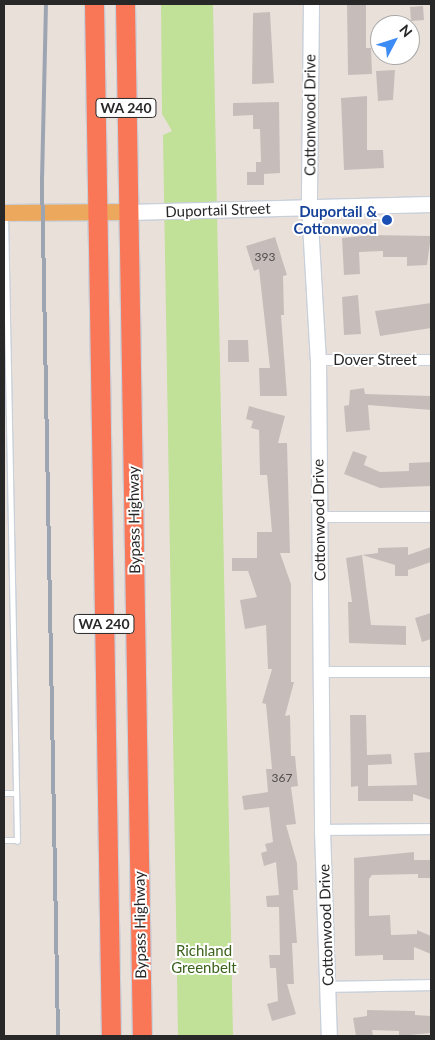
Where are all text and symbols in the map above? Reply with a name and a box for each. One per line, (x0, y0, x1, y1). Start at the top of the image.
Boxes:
north arrow (370, 15, 420, 65)
text: N (396, 21, 416, 40)
street label: Cottonwood Drive (301, 54, 319, 176)
road number: WA 240 (95, 96, 157, 120)
street label: Duportail Street (165, 199, 271, 221)
place label: Duportail & Cottonwood (294, 202, 377, 237)
marker: Duportail & Cottonwood (381, 214, 393, 226)
house number: 393 (255, 250, 275, 264)
street label: Dover Street (333, 351, 417, 369)
street label: Cottonwood Drive (309, 459, 329, 581)
street label: Bypass Highway (124, 466, 144, 574)
road number: WA 240 (73, 612, 135, 636)
house number: 367 (272, 771, 292, 785)
street label: Cottonwood Drive (315, 864, 337, 986)
street label: Bypass Highway (130, 871, 150, 979)
park label: Richland Greenbelt (171, 941, 237, 976)

